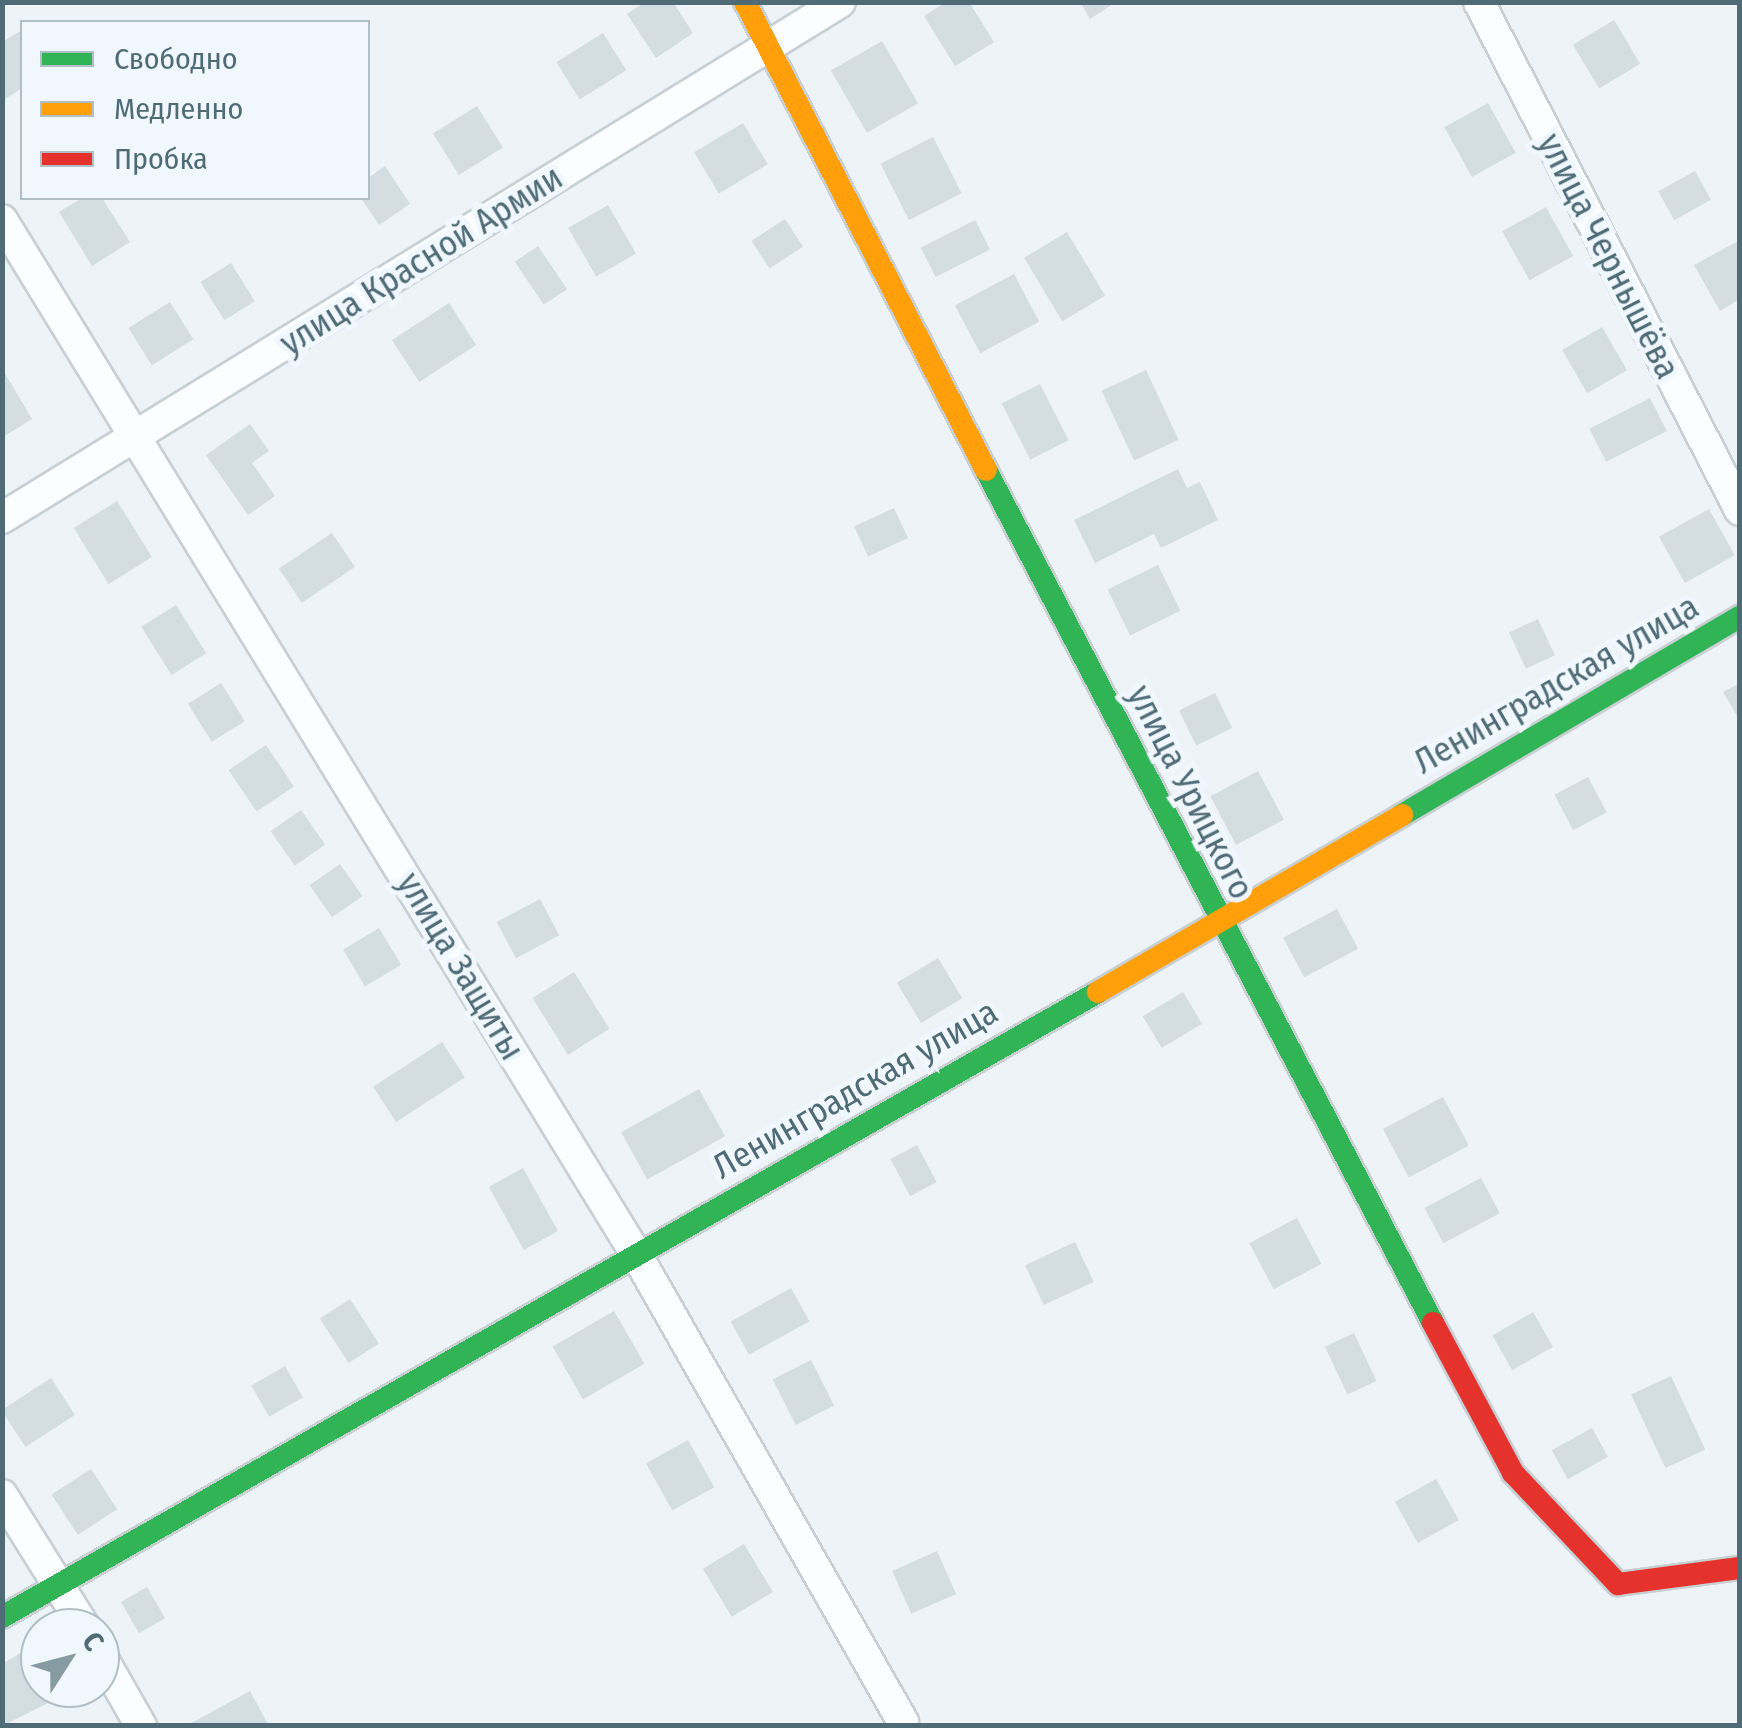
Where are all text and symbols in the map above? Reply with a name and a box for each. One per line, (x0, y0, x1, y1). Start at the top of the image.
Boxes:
legend (20, 20, 370, 200)
text: Свободно (114, 41, 237, 77)
text: Медленно (114, 91, 243, 127)
street label: улица Чернышёва (1529, 126, 1689, 386)
text: Пробка (114, 141, 208, 177)
street label: улица Красной Армии (272, 156, 570, 364)
street label: Ленинградская улица (1406, 585, 1706, 783)
street label: улица Урицкого (1119, 678, 1263, 906)
street label: улица Защиты (389, 865, 533, 1067)
street label: Ленинградская улица (705, 990, 1005, 1188)
north arrow (20, 1608, 120, 1708)
text: С (75, 1626, 111, 1657)

